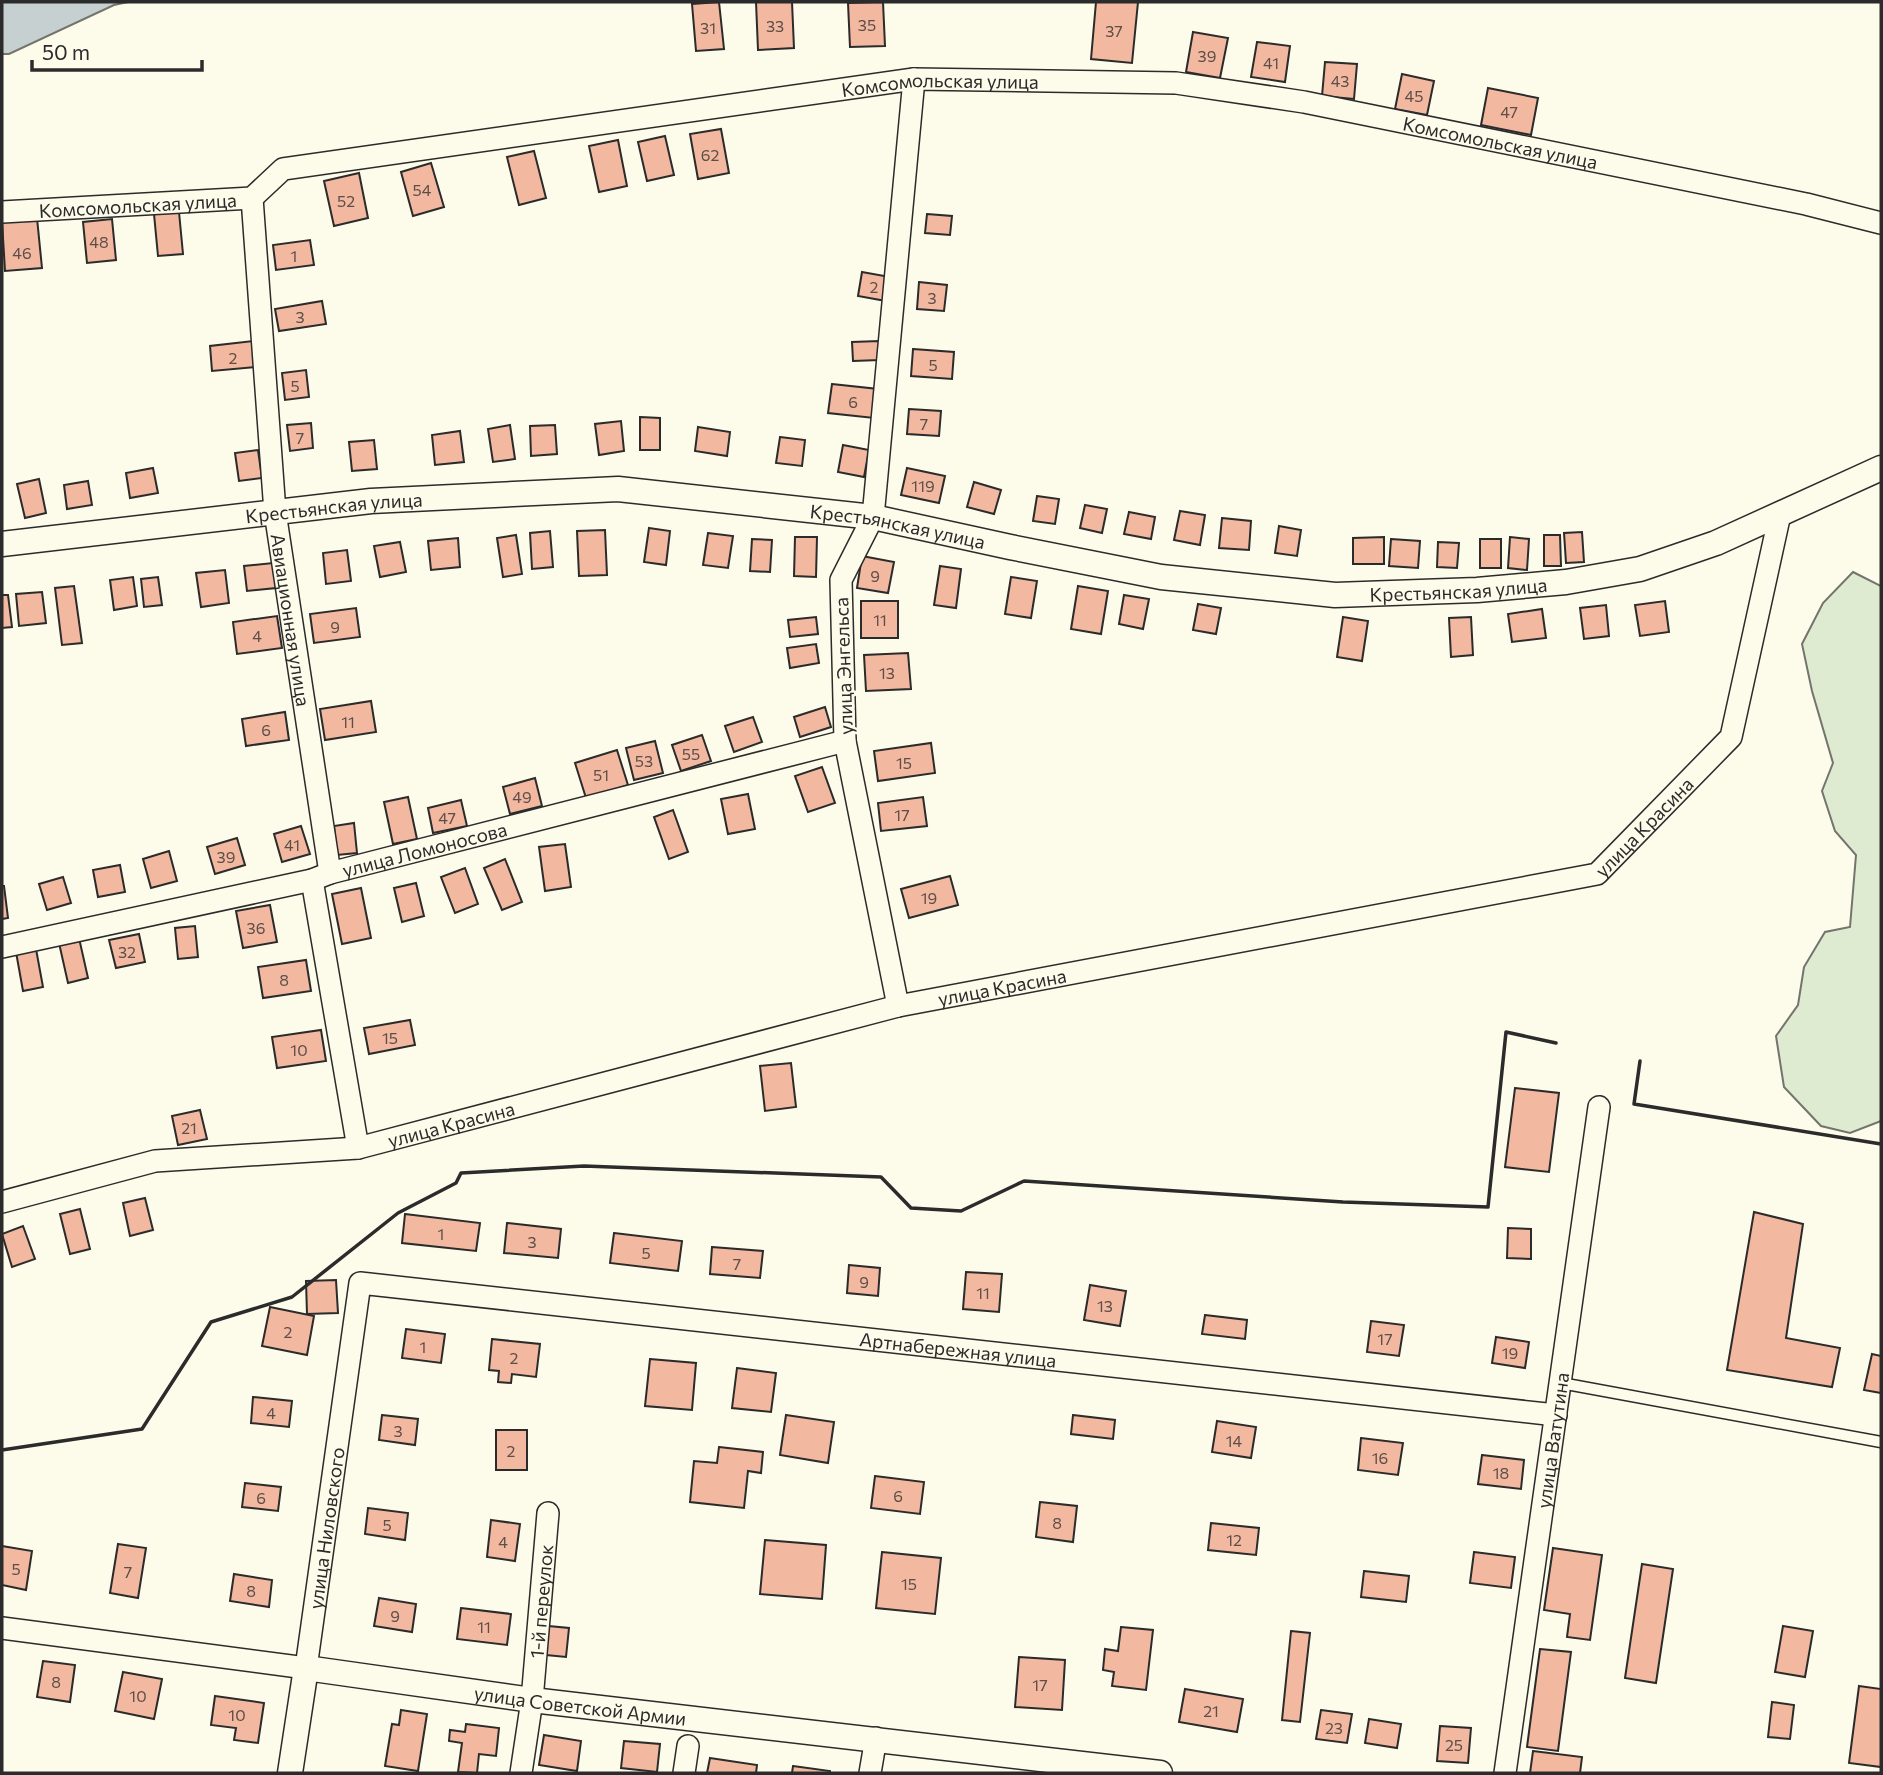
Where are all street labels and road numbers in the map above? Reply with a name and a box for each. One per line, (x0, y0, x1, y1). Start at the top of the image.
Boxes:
street label: Комсомольская улица (840, 67, 1039, 101)
street label: Комсомольская улица (1401, 111, 1600, 173)
street label: Комсомольская улица (38, 187, 237, 221)
street label: Крестьянская улица (244, 487, 423, 527)
street label: Крестьянская улица (809, 499, 987, 553)
street label: Авиационная улица (267, 532, 316, 708)
street label: Крестьянская улица (1369, 572, 1548, 605)
street label: улица Энгельса (829, 597, 857, 735)
street label: улица Красина (1590, 772, 1697, 881)
street label: улица Ломоносова (340, 817, 509, 881)
street label: улица Красина (936, 963, 1068, 1010)
street label: улица Красина (385, 1096, 517, 1151)
street label: Артнабережная улица (858, 1327, 1058, 1371)
street label: улица Ватутина (1531, 1371, 1573, 1510)
street label: улица Ниловского (303, 1446, 348, 1610)
street label: 1-й переулок (524, 1543, 557, 1659)
street label: улица Советской Армии (473, 1680, 688, 1729)

